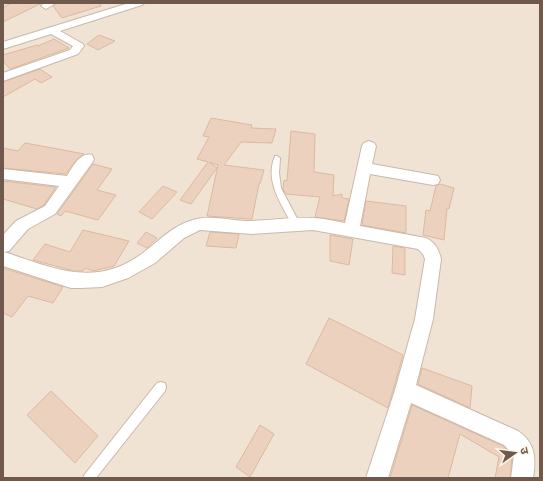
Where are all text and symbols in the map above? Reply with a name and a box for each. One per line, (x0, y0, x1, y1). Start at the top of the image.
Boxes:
north arrow (495, 433, 535, 473)
text: उ (517, 446, 532, 456)

